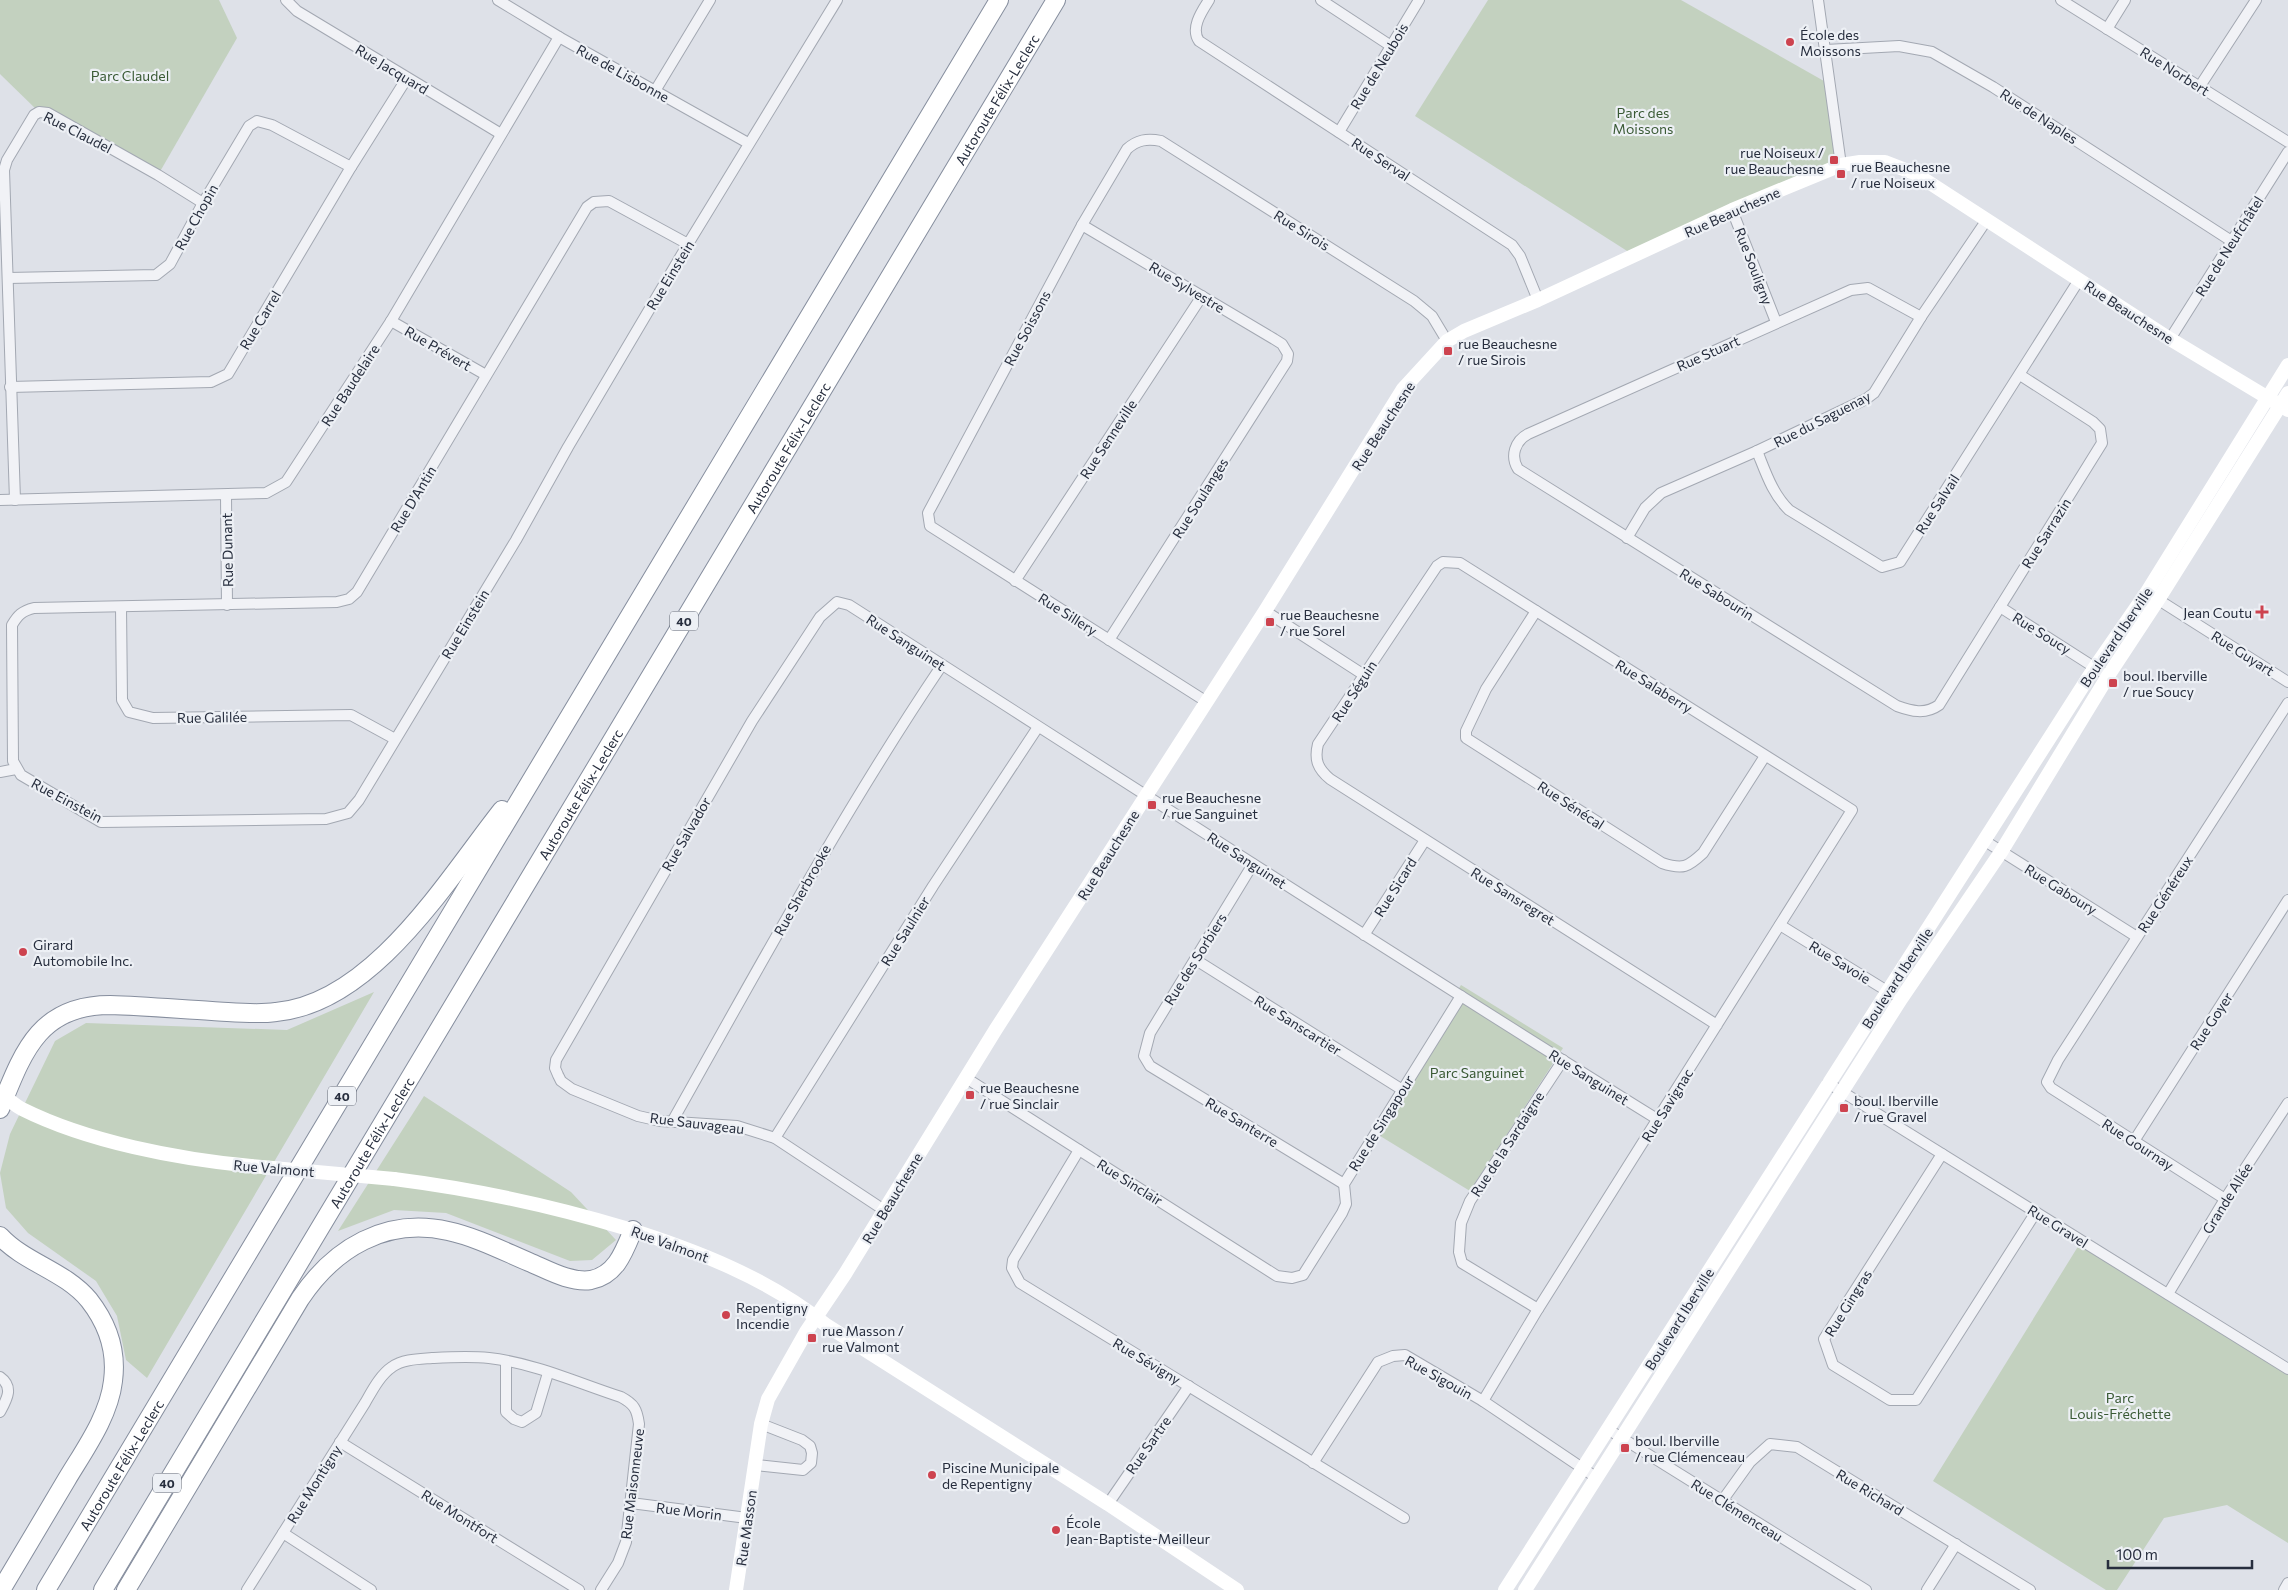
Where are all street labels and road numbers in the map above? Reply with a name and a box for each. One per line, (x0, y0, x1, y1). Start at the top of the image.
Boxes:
street label: Rue de Neubois (1347, 20, 1411, 112)
street label: Autoroute Félix-Leclerc (951, 31, 1042, 168)
street label: Rue de Lisbonne (574, 40, 672, 106)
street label: Rue Jacquard (352, 41, 432, 97)
street label: Rue Norbert (2137, 43, 2213, 99)
street label: Rue de Naples (1997, 85, 2081, 147)
street label: Rue Claudel (41, 108, 115, 156)
street label: Rue Serval (1349, 134, 1413, 184)
street label: Rue Chopin (171, 181, 221, 253)
street label: Rue Beauchesne (1682, 183, 1782, 241)
street label: Rue de Neufchâtel (2191, 193, 2267, 299)
street label: Rue Sirois (1271, 206, 1333, 254)
street label: Rue Souligny (1731, 225, 1777, 307)
street label: Rue Einstein (643, 237, 697, 313)
street label: Rue Sylvestre (1146, 258, 1228, 316)
street label: Rue Beauchesne (2081, 277, 2177, 347)
street label: Rue Carrel (236, 287, 284, 353)
street label: Rue Soissons (1000, 287, 1054, 369)
street label: Rue Prévert (402, 322, 475, 374)
street label: Rue Stuart (1674, 331, 1743, 374)
street label: Rue Baudelaire (317, 341, 383, 429)
street label: Rue Beauchesne (1348, 378, 1418, 474)
street label: Autoroute Félix-Leclerc (742, 379, 834, 516)
street label: Rue du Saguenay (1771, 387, 1873, 451)
street label: Rue Senneville (1076, 396, 1140, 482)
street label: Rue Soulanges (1168, 455, 1232, 541)
street label: Rue D'Antin (387, 463, 439, 535)
street label: Rue Salvail (1911, 471, 1963, 537)
street label: Rue Sarrazin (2018, 495, 2074, 571)
street label: Rue Dunant (218, 512, 236, 587)
street label: Rue Sabourin (1677, 564, 1757, 624)
street label: Boulevard Iberville (2076, 584, 2156, 690)
street label: Rue Einstein (438, 586, 492, 662)
street label: Rue Sillery (1035, 589, 1101, 639)
street label: Rue Soucy (2010, 608, 2074, 658)
street label: Rue Sanguinet (863, 610, 949, 674)
road number: 40 (670, 612, 698, 630)
street label: Rue Guyart (2208, 627, 2278, 679)
street label: Rue Salaberry (1612, 656, 1696, 716)
street label: Rue Séguin (1328, 657, 1380, 725)
street label: Rue Galilée (177, 708, 247, 726)
street label: Autoroute Félix-Leclerc (534, 725, 626, 863)
street label: Rue Einstein (29, 774, 105, 826)
street label: Rue Sénécal (1535, 777, 1607, 833)
street label: Rue Salvador (658, 794, 714, 874)
street label: Rue Beauchesne (1074, 807, 1142, 903)
street label: Rue Sanguinet (1204, 828, 1290, 892)
street label: Rue Sherbrooke (770, 842, 834, 938)
street label: Rue Généreux (2134, 852, 2196, 936)
street label: Rue Sicard (1370, 854, 1420, 920)
street label: Rue Gaboury (2022, 860, 2100, 918)
street label: Rue Sansregret (1468, 863, 1558, 929)
street label: Rue Saulnier (877, 893, 933, 969)
street label: Rue des Sorbiers (1160, 910, 1230, 1008)
street label: Boulevard Iberville (1858, 924, 1936, 1032)
street label: Rue Savoie (1806, 937, 1874, 987)
street label: Rue Goyer (2186, 989, 2236, 1053)
street label: Rue Sanscartier (1251, 991, 1345, 1059)
street label: Rue Sanguinet (1546, 1046, 1632, 1108)
street label: Rue Savignac (1638, 1065, 1696, 1145)
street label: Rue de Singapour (1345, 1071, 1418, 1174)
street label: Autoroute Félix-Leclerc (326, 1074, 417, 1211)
road number: 40 (328, 1086, 356, 1106)
street label: Rue de la Sardaigne (1467, 1088, 1547, 1200)
street label: Rue Santerre (1202, 1094, 1282, 1150)
street label: Rue Sauvageau (649, 1109, 745, 1137)
street label: Rue Gournay (2099, 1115, 2177, 1173)
street label: Rue Beauchesne (858, 1150, 926, 1246)
street label: Rue Sinclair (1094, 1155, 1166, 1209)
street label: Rue Valmont (233, 1156, 315, 1180)
street label: Grande Allée (2198, 1159, 2256, 1237)
street label: Rue Gravel (2025, 1201, 2091, 1251)
street label: Rue Valmont (629, 1222, 711, 1266)
street label: Boulevard Iberville (1641, 1265, 1717, 1373)
street label: Rue Gingras (1821, 1266, 1875, 1340)
street label: Rue Sévigny (1110, 1334, 1184, 1388)
street label: Rue Sigouin (1402, 1352, 1476, 1402)
street label: Autoroute Félix-Leclerc (75, 1396, 167, 1533)
street label: Rue Sartre (1122, 1413, 1174, 1477)
street label: Rue Maisonneuve (617, 1428, 647, 1540)
street label: Rue Montigny (283, 1442, 345, 1526)
street label: Rue Richard (1833, 1465, 1907, 1519)
road number: 40 (153, 1474, 181, 1492)
street label: Rue Clémenceau (1688, 1475, 1786, 1545)
street label: Rue Montfort (418, 1486, 502, 1547)
street label: Rue Masson (732, 1489, 760, 1567)
street label: Rue Morin (655, 1499, 723, 1523)

